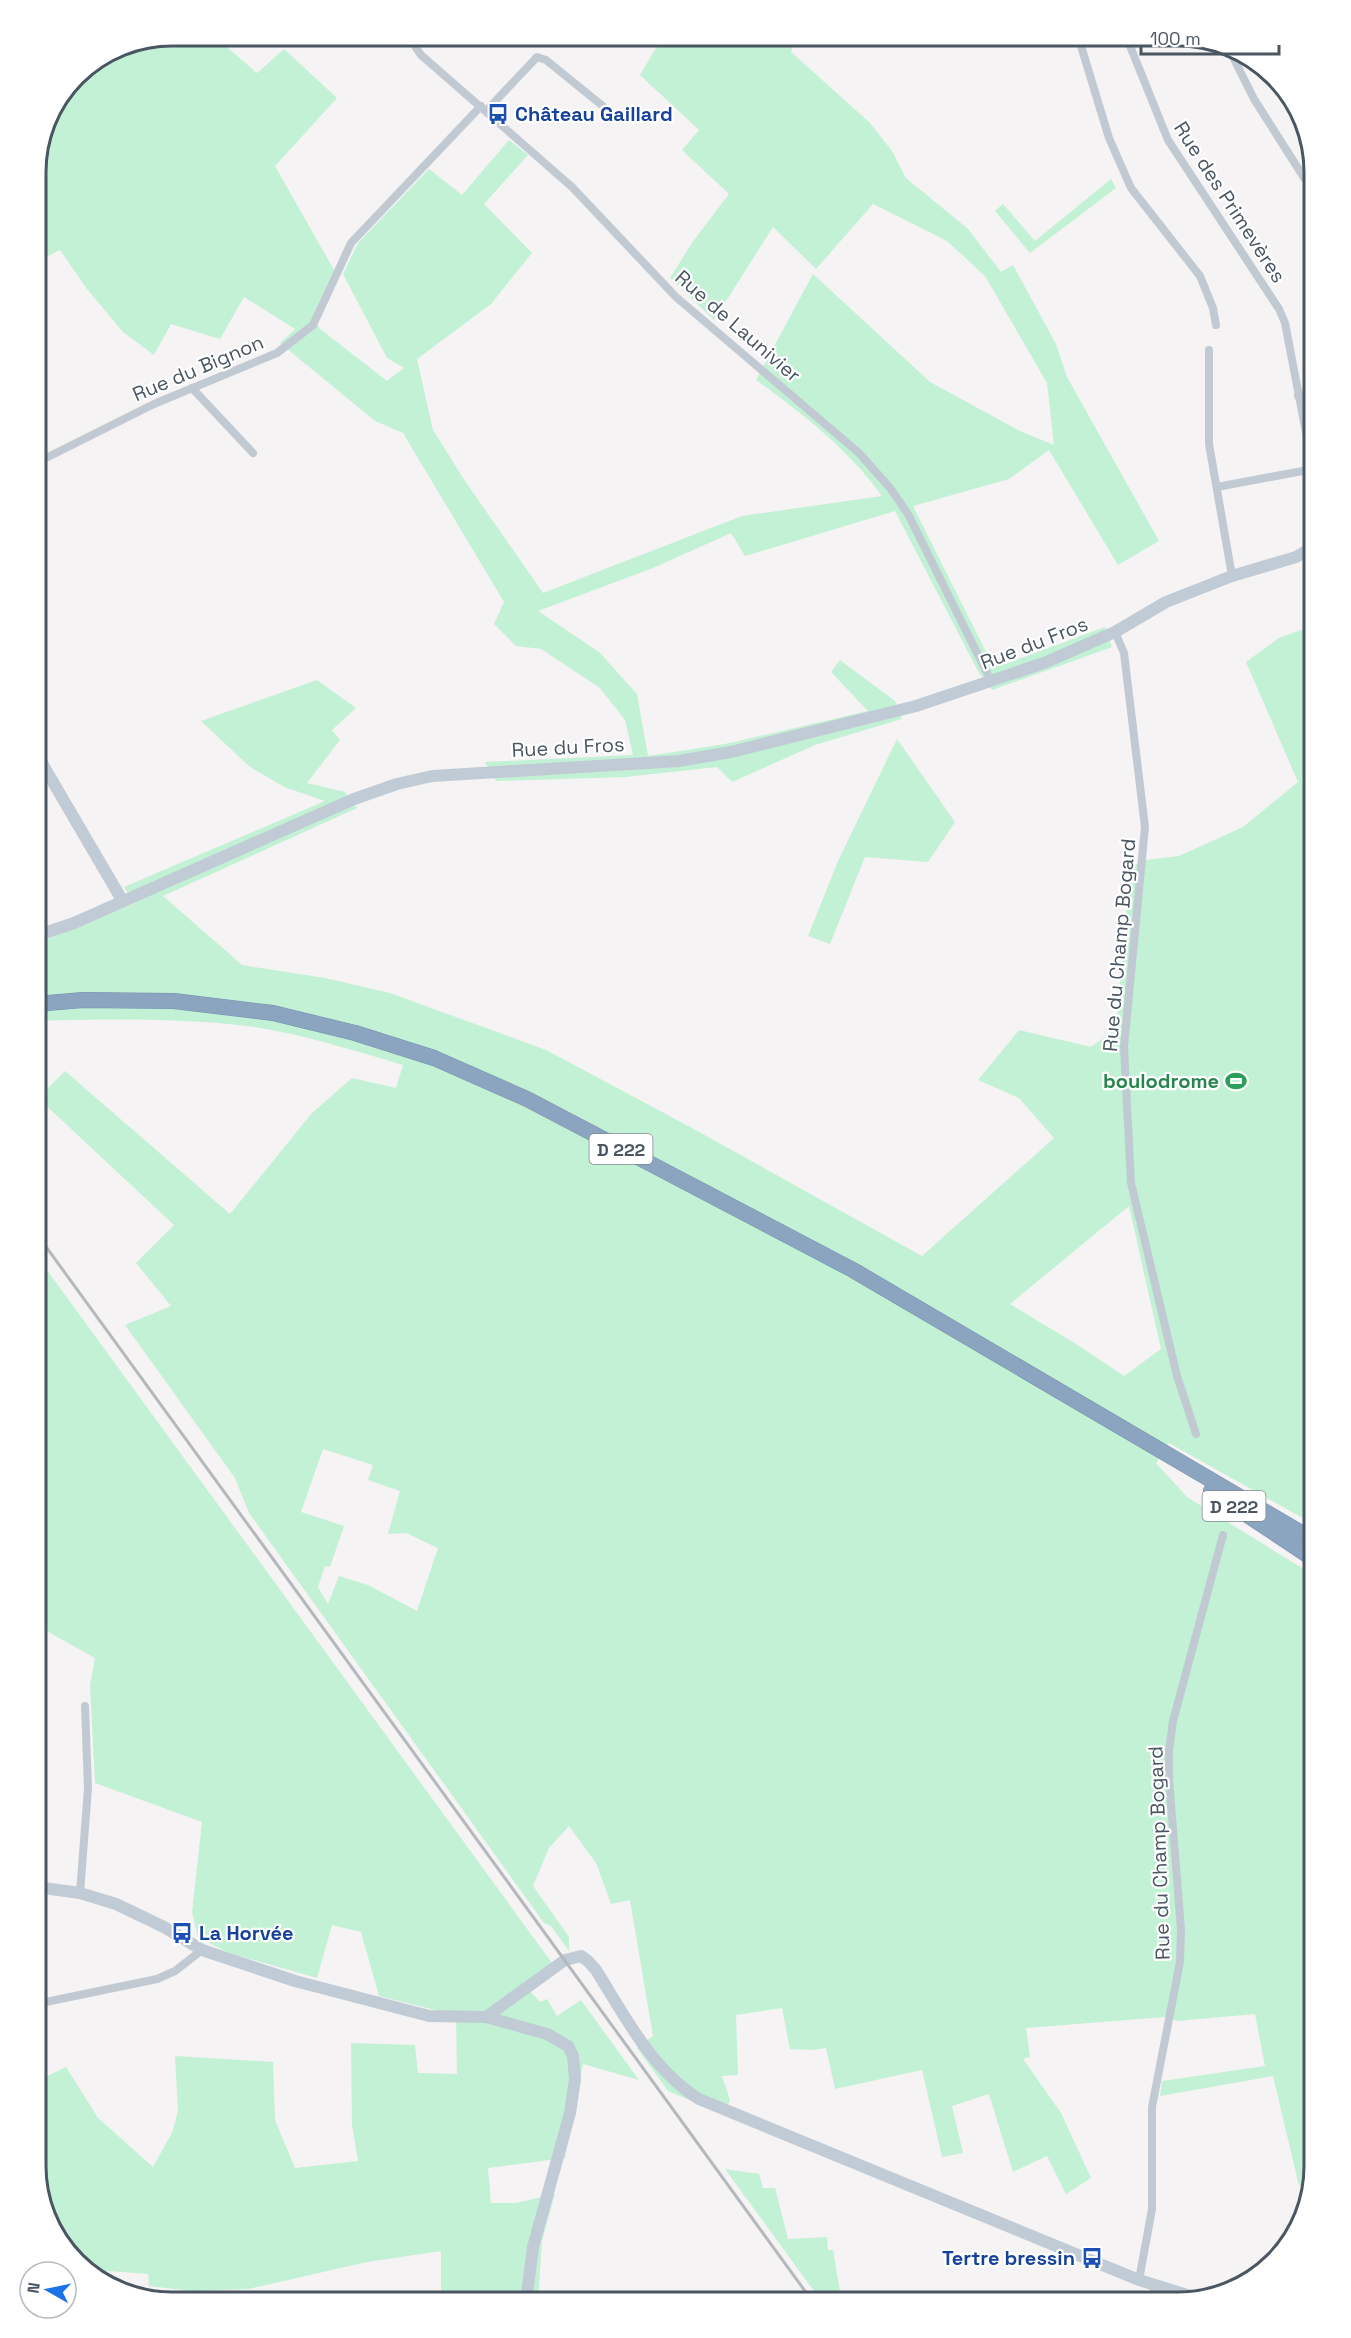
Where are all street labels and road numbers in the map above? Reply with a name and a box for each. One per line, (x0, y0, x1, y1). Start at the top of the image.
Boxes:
street label: Rue des Primevères (1168, 116, 1292, 288)
street label: Rue de Launivier (670, 264, 806, 388)
street label: Rue du Bignon (129, 329, 267, 407)
street label: Rue du Fros (977, 611, 1091, 675)
street label: Rue du Fros (511, 731, 625, 763)
street label: Rue du Champ Bogard (1097, 837, 1141, 1053)
road number: D 222 (590, 1134, 652, 1164)
road number: D 222 (1202, 1491, 1266, 1521)
street label: Rue du Champ Bogard (1142, 1746, 1176, 1960)

